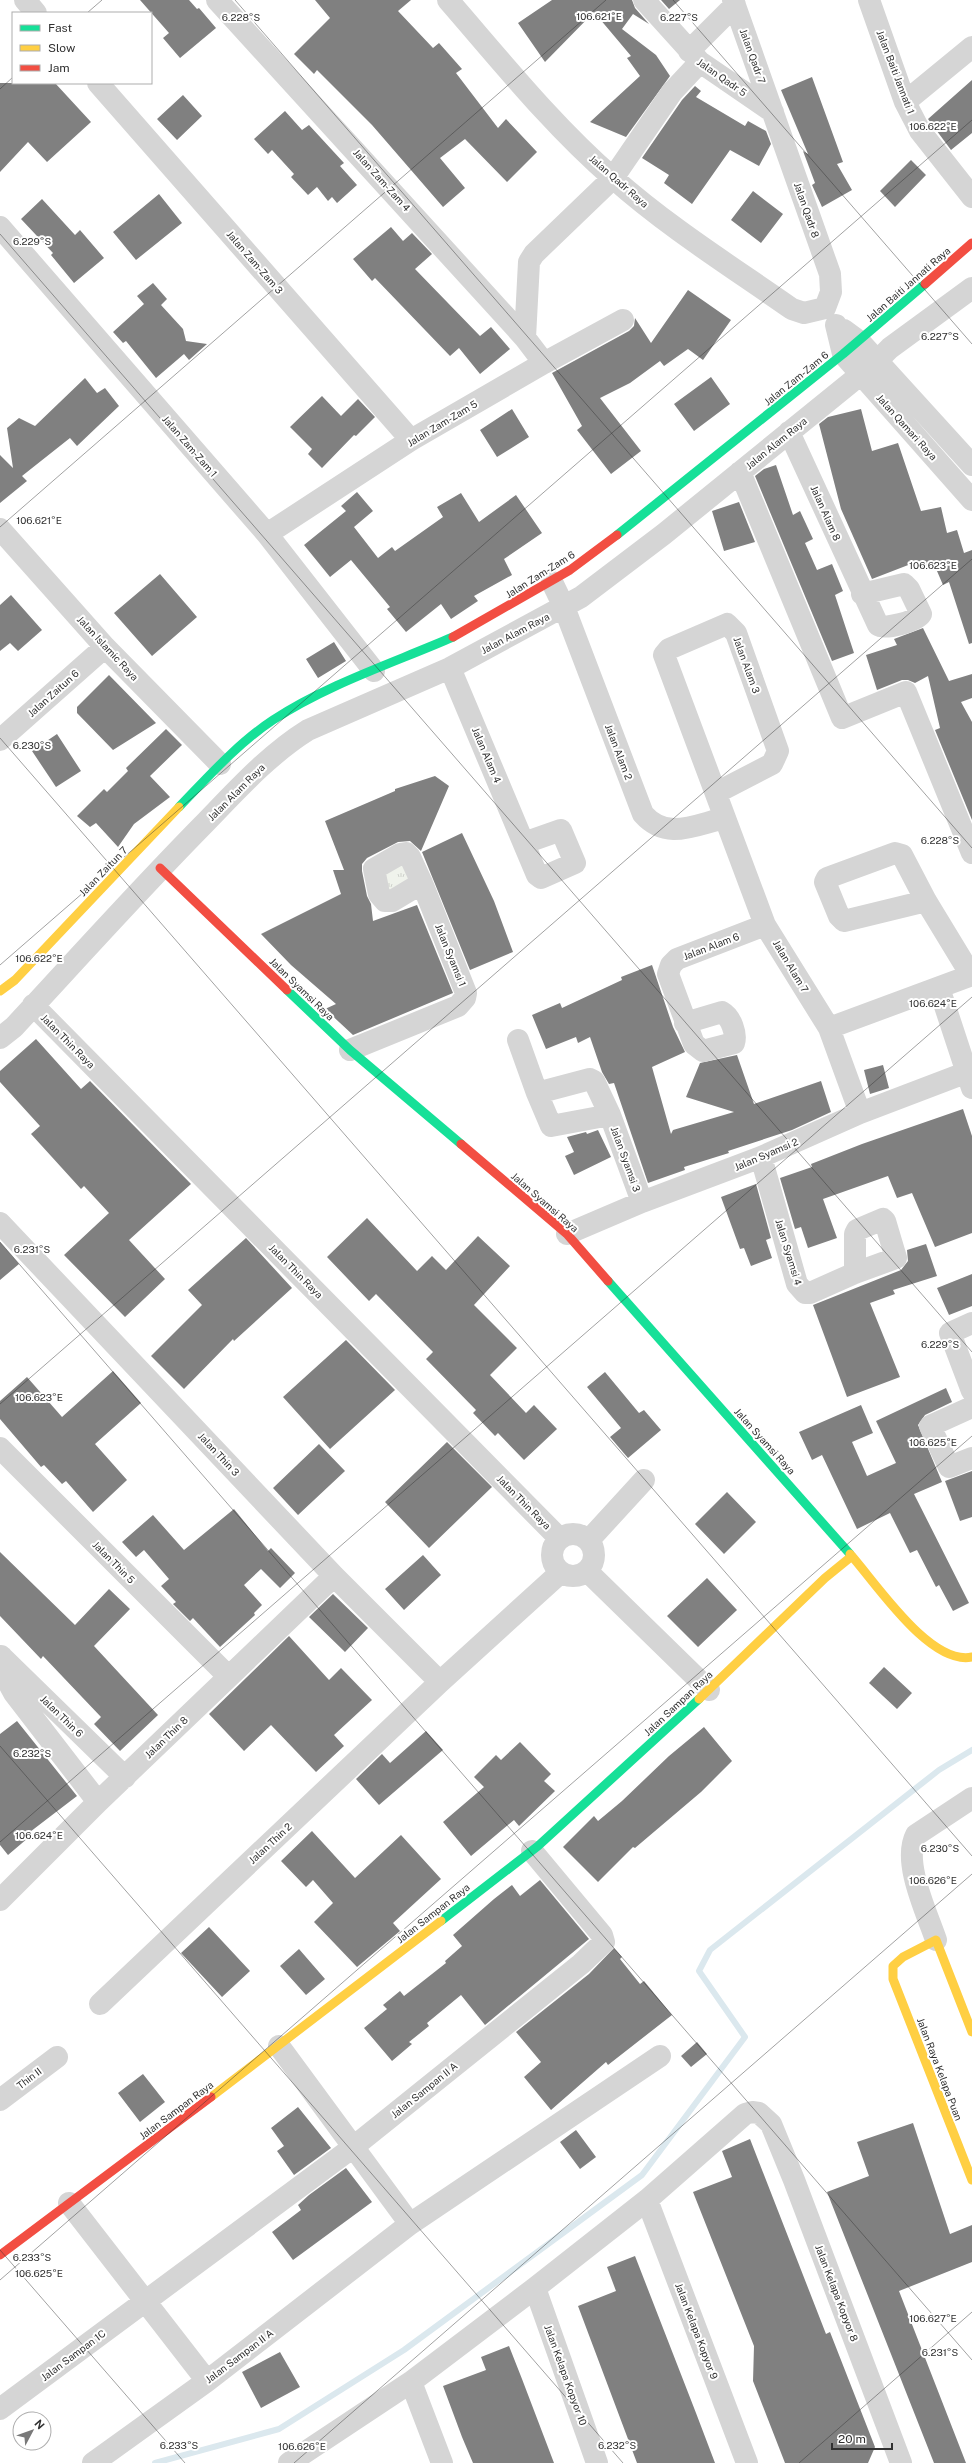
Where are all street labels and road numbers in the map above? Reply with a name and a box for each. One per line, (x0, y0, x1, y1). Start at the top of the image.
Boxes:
street label: Jalan Qadr 7 (738, 27, 768, 85)
street label: Jalan Baiti Jannati 1 (874, 28, 918, 116)
street label: Jalan Qadr 5 (695, 56, 749, 98)
street label: Jalan Zam-Zam 4 (351, 146, 413, 214)
street label: Jalan Qadr Raya (587, 152, 651, 210)
street label: Jalan Qadr 8 (792, 181, 822, 239)
street label: Jalan Zam-Zam 3 (224, 228, 286, 296)
street label: Jalan Baiti Jannati Raya (864, 244, 952, 324)
street label: Jalan Zam-Zam 6 (761, 348, 831, 408)
street label: Jalan Qamari Raya (874, 391, 940, 463)
street label: Jalan Zam-Zam 5 (405, 397, 479, 449)
street label: Jalan Zam-Zam 1 (160, 413, 220, 479)
street label: Jalan Alam Raya (743, 415, 809, 471)
street label: Jalan Alam 8 (808, 483, 844, 543)
street label: Jalan Zam-Zam 6 (503, 548, 577, 600)
street label: Jalan Alam Raya (479, 610, 551, 656)
street label: Jalan Islamic Raya (75, 613, 141, 683)
street label: Jalan Alam 3 (731, 635, 763, 695)
street label: Jalan Zaitun 6 (25, 667, 81, 719)
street label: Jalan Alam 2 (603, 722, 635, 782)
street label: Jalan Alam 4 (470, 725, 504, 785)
street label: Jalan Alam Raya (205, 761, 267, 823)
street label: Jalan Zaitun 7 (76, 844, 130, 898)
street label: Jalan Syamsi 1 (433, 922, 469, 988)
street label: Jalan Alam 6 (681, 930, 741, 962)
street label: Jalan Alam 7 (771, 938, 811, 994)
street label: Jalan Syamsi Raya (267, 955, 337, 1023)
street label: Jalan Thin Raya (39, 1012, 97, 1070)
street label: Jalan Syamsi 3 (609, 1125, 643, 1193)
street label: Jalan Syamsi 2 (732, 1135, 800, 1173)
street label: Jalan Syamsi Raya (509, 1170, 581, 1234)
street label: Jalan Syamsi 4 (773, 1217, 805, 1287)
street label: Jalan Thin Raya (267, 1242, 325, 1300)
street label: Jalan Syamsi Raya (732, 1405, 798, 1477)
street label: Jalan Thin 3 (196, 1430, 242, 1478)
street label: Jalan Thin Raya (495, 1473, 553, 1531)
street label: Jalan Thin 5 (90, 1538, 138, 1586)
street label: Jalan Sampan Raya (641, 1668, 715, 1738)
street label: Jalan Thin 6 (38, 1693, 86, 1739)
street label: Jalan Thin 8 (142, 1714, 190, 1760)
street label: Jalan Thin 2 (246, 1820, 294, 1866)
street label: Jalan Sampan Raya (394, 1881, 472, 1945)
street label: Jalan Raya Kelapa Puan (915, 2016, 965, 2122)
street label: Jalan Sampan II A (388, 2060, 460, 2120)
street label: Thin II (14, 2065, 44, 2091)
street label: Jalan Sampan Raya (137, 2078, 215, 2142)
street label: Jalan Kelapa Kopyor 8 (813, 2243, 861, 2343)
street label: Jalan Kelapa Kopyor 9 (673, 2281, 721, 2381)
street label: Jalan Kelapa Kopyor 10 (542, 2323, 590, 2427)
street label: Jalan Sampan 1C (38, 2327, 108, 2383)
street label: Jalan Sampan II A (203, 2327, 275, 2385)

